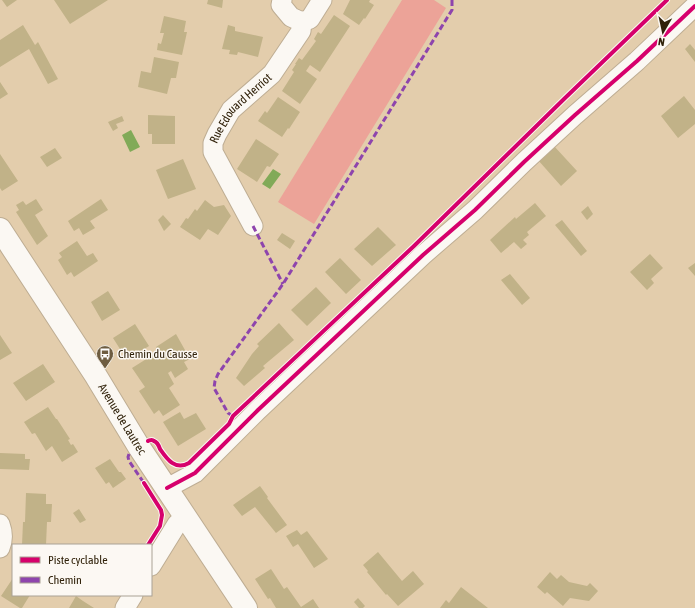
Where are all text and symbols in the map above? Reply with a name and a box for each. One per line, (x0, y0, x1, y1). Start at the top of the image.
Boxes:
north arrow (643, 12, 683, 52)
text: N (657, 35, 666, 48)
street label: Rue Edouard Herriot (207, 70, 275, 146)
bus stop icon: Chemin du Causse (95, 344, 115, 369)
place label: Chemin du Causse (118, 347, 197, 361)
street label: Avenue de Lautrec (95, 381, 149, 458)
legend (12, 544, 152, 596)
text: Piste cyclable (48, 553, 108, 567)
text: Chemin (48, 573, 82, 587)

